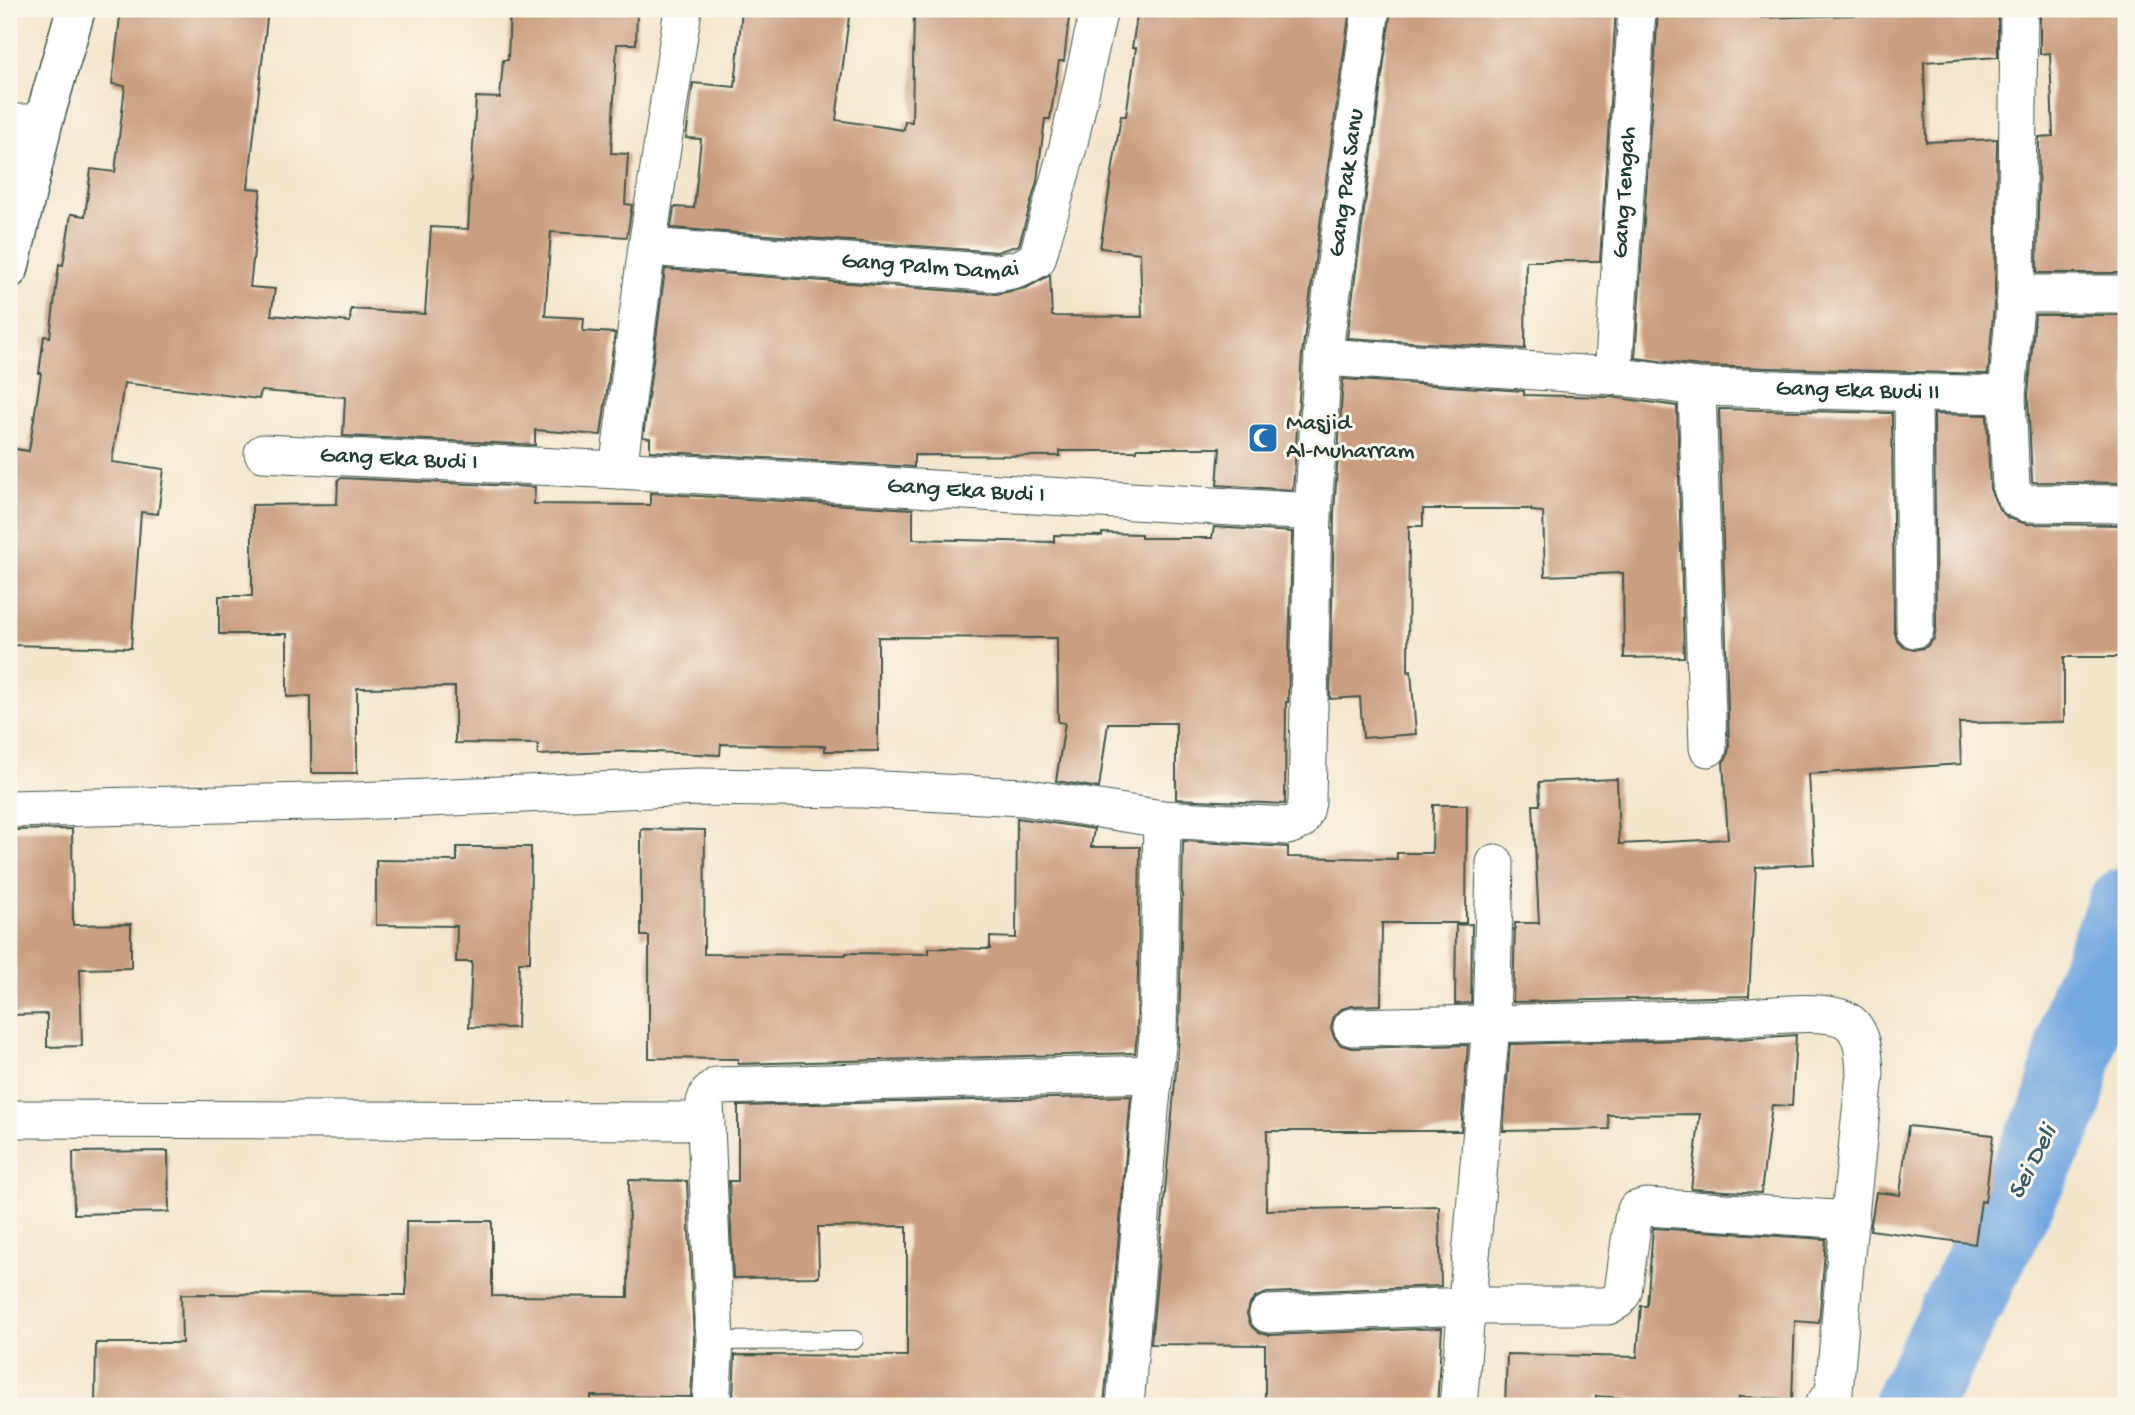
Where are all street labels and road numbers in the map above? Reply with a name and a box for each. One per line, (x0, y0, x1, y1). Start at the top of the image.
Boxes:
street label: Gang Pak Sanu (1322, 107, 1372, 259)
street label: Gang Tengah (1606, 125, 1644, 259)
street label: Gang Palm Damai (840, 247, 1022, 288)
street label: Gang Eka Budi II (1775, 375, 1940, 408)
street label: Gang Eka Budi I (319, 441, 479, 478)
street label: Gang Eka Budi I (886, 472, 1046, 510)

